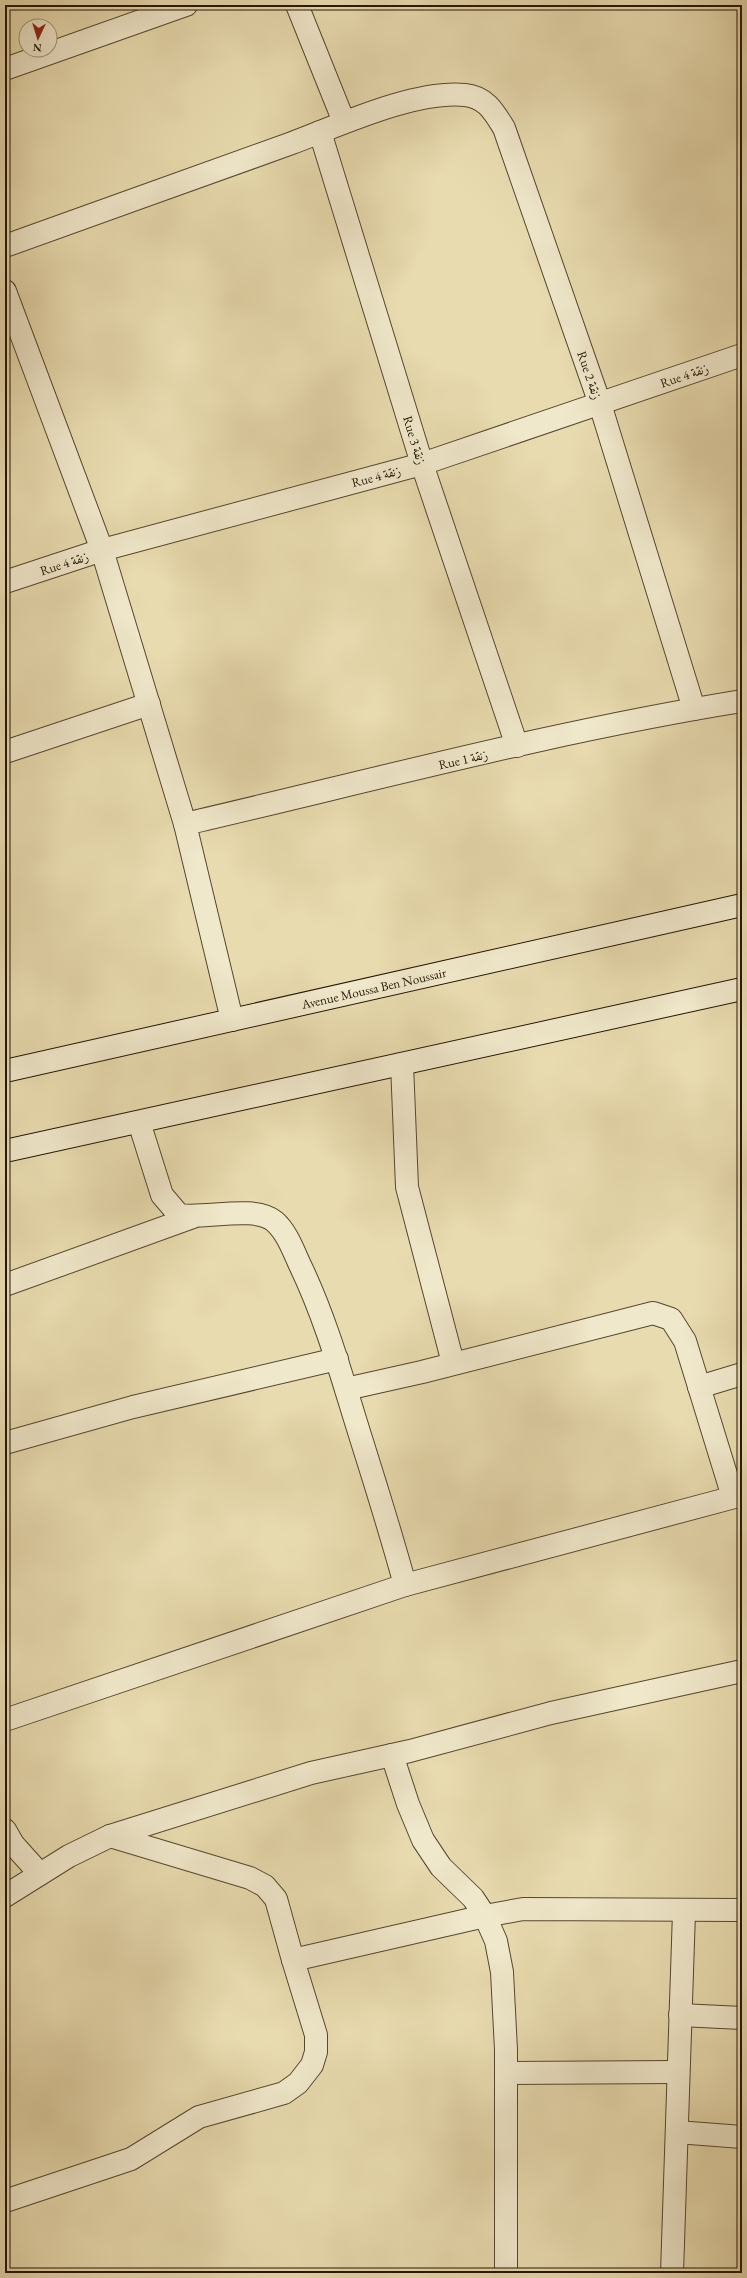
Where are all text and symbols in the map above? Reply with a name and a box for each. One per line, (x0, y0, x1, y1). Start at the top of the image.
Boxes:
north arrow (18, 18, 58, 58)
text: N (32, 41, 42, 55)
street label: Rue 2 زنقة (573, 349, 606, 402)
street label: Rue 4 زنقة (658, 359, 711, 392)
street label: Rue 3 زنقة (399, 414, 430, 467)
street label: Rue 4 زنقة (350, 462, 403, 491)
street label: Rue 4 زنقة (38, 548, 91, 579)
street label: Rue 1 زنقة (437, 746, 489, 773)
street label: Avenue Moussa Ben Noussair (299, 964, 448, 1013)

